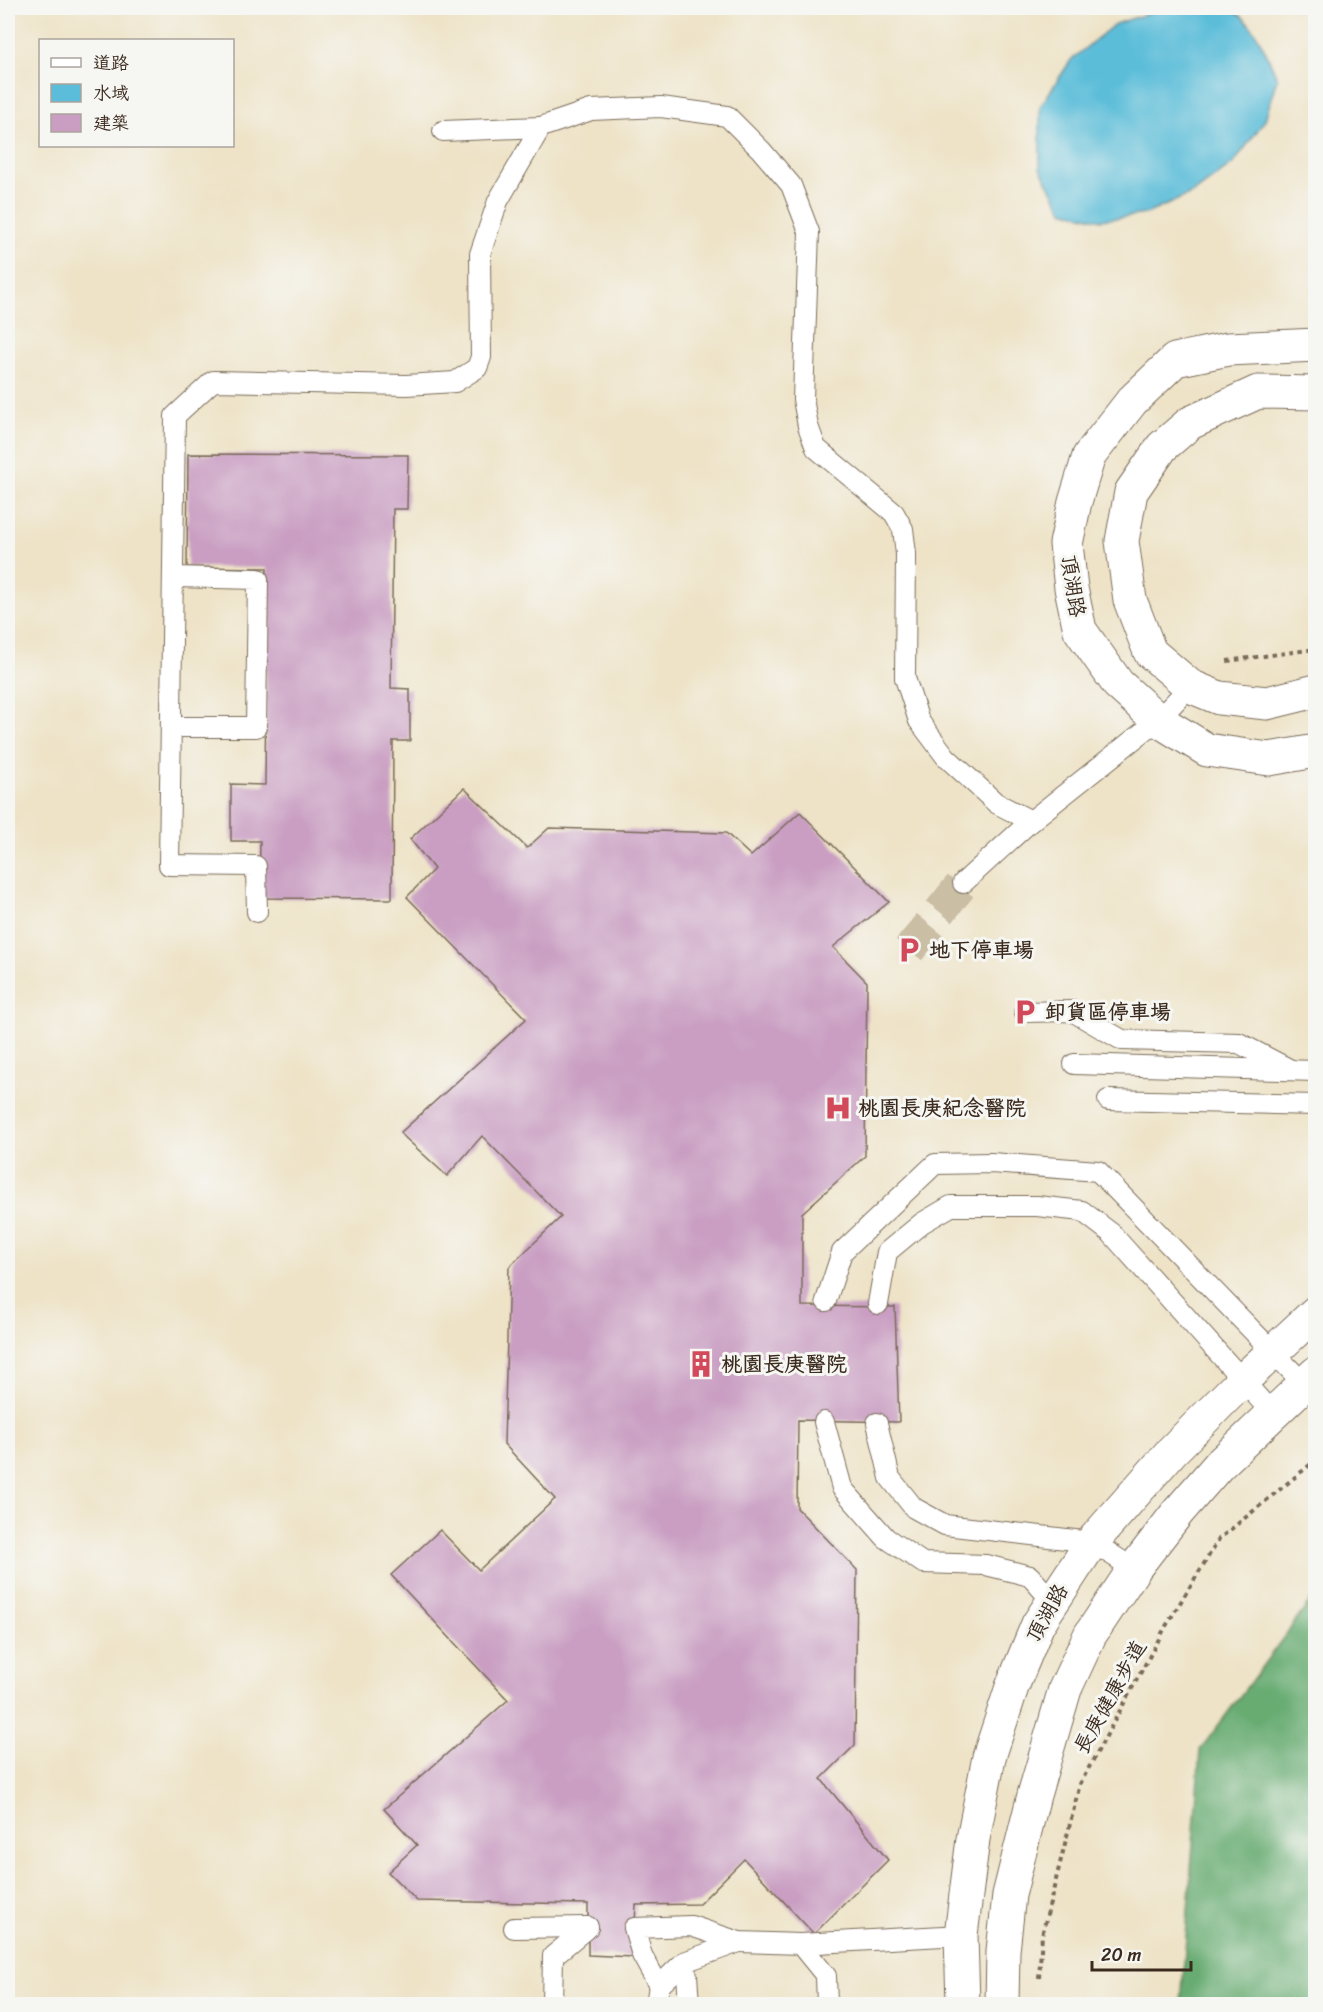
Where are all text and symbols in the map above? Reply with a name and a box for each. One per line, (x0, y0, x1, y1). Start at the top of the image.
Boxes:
legend (39, 39, 234, 147)
text: 道路 (93, 47, 129, 79)
text: 水域 (93, 77, 129, 109)
text: 建築 (93, 107, 129, 139)
street label: 頂湖路 (1049, 552, 1097, 620)
place label: 地下停車場 (929, 931, 1034, 969)
parking icon: 地下停車場 (894, 935, 924, 965)
place label: 卸貨區停車場 (1045, 993, 1171, 1031)
parking icon: 卸貨區停車場 (1010, 997, 1040, 1027)
place label: 桃園長庚紀念醫院 (858, 1089, 1026, 1127)
hospital icon: 桃園長庚紀念醫院 (823, 1093, 853, 1123)
place label: 桃園長庚醫院 (721, 1345, 847, 1383)
building icon: 桃園長庚醫院 (686, 1349, 716, 1379)
street label: 頂湖路 (1015, 1576, 1079, 1650)
street label: 長庚健康步道 (1063, 1633, 1157, 1761)
scale bar (1092, 1934, 1191, 1972)
text: 20 m (1101, 1939, 1141, 1971)

